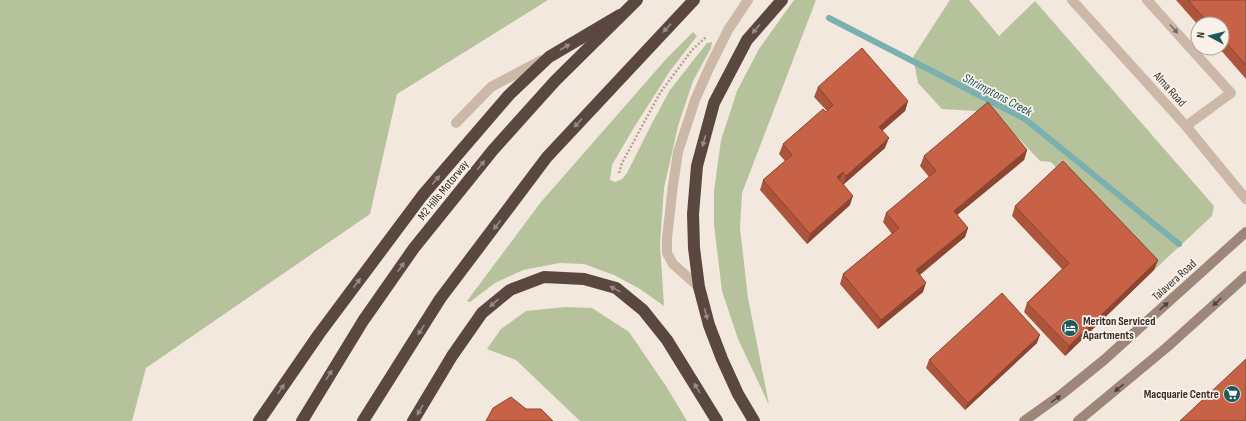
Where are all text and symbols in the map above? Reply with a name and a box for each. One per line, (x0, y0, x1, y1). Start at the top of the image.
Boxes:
north arrow (1190, 16, 1230, 56)
one-way arrow (662, 23, 671, 33)
one-way arrow (752, 24, 761, 35)
one-way arrow (1169, 24, 1178, 34)
text: N (1194, 31, 1207, 39)
one-way arrow (559, 44, 571, 51)
street label: Alma Road (1149, 68, 1189, 110)
water label: Shrimptons Creek (960, 70, 1036, 120)
one-way arrow (573, 118, 582, 128)
one-way arrow (701, 135, 707, 147)
street label: M2 Hills Motorway (415, 157, 472, 223)
one-way arrow (477, 160, 486, 171)
one-way arrow (431, 175, 441, 185)
one-way arrow (493, 219, 501, 230)
street label: Talavera Road (1149, 257, 1200, 304)
one-way arrow (397, 262, 405, 273)
one-way arrow (353, 278, 361, 289)
one-way arrow (609, 286, 621, 292)
one-way arrow (1212, 297, 1222, 307)
one-way arrow (489, 299, 499, 308)
one-way arrow (1159, 302, 1170, 311)
one-way arrow (703, 308, 709, 320)
place label: Meriton Serviced Apartments (1082, 314, 1155, 343)
hotel icon: Meriton Serviced Apartments (1060, 318, 1080, 338)
one-way arrow (417, 325, 425, 335)
one-way arrow (325, 369, 332, 381)
one-way arrow (693, 382, 700, 394)
one-way arrow (1114, 383, 1125, 392)
one-way arrow (277, 384, 285, 394)
supermarket icon: Macquarie Centre (1222, 384, 1242, 404)
place label: Macquarie Centre (1144, 387, 1219, 402)
one-way arrow (1050, 395, 1061, 403)
one-way arrow (416, 405, 424, 415)

